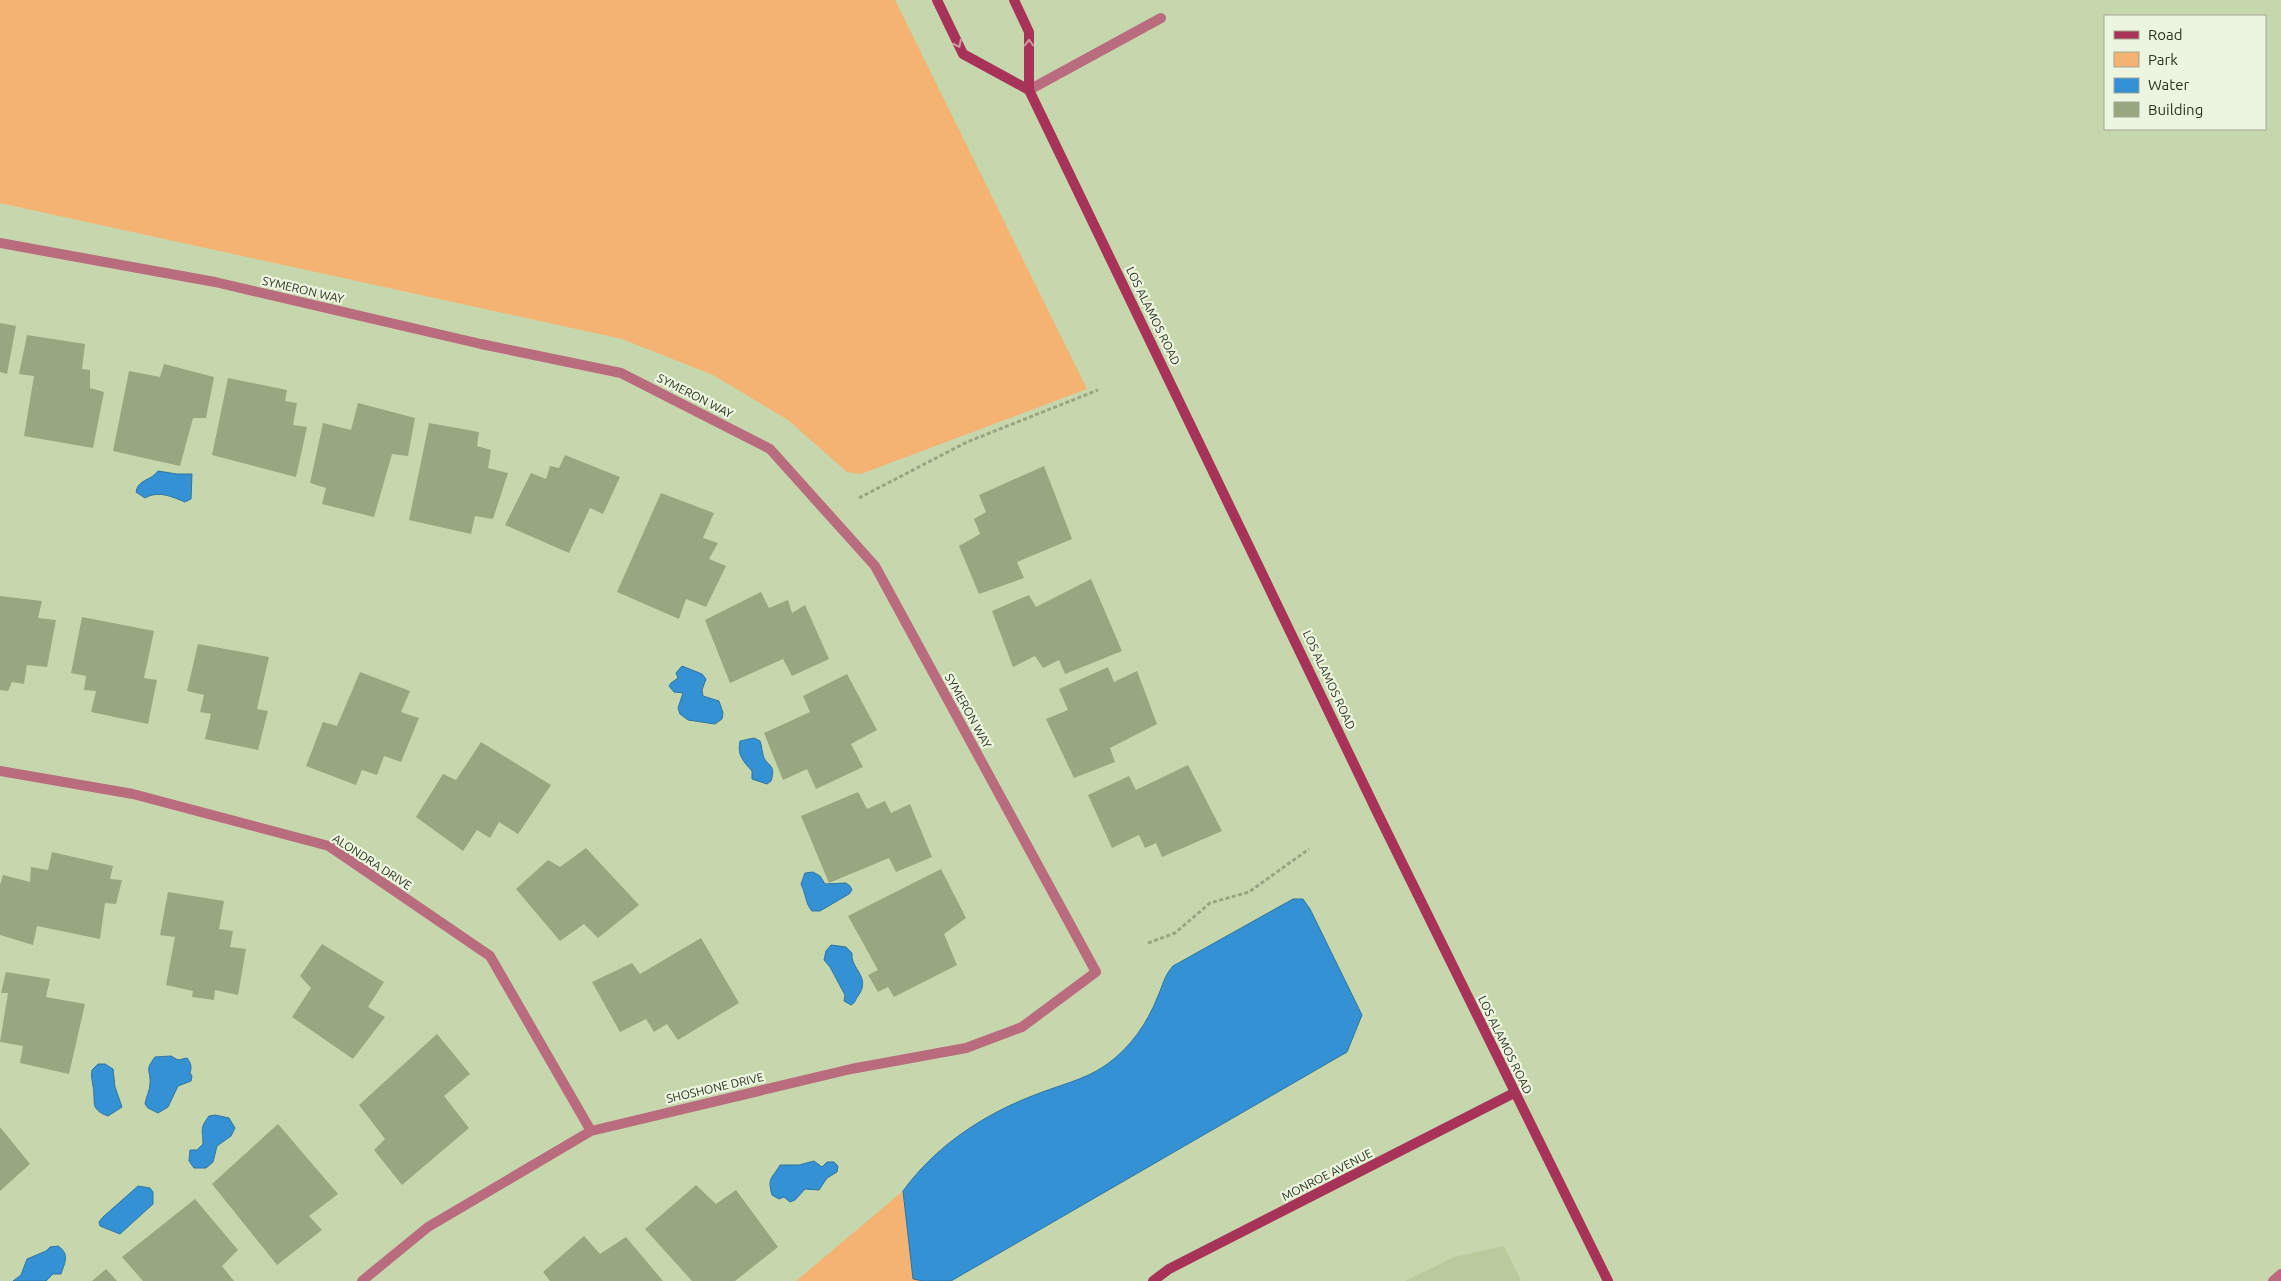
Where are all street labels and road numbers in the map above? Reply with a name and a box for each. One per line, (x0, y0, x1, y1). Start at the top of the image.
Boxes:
street label: LOS ALAMOS ROAD (1124, 264, 1183, 367)
street label: SYMERON WAY (261, 274, 345, 305)
street label: SYMERON WAY (655, 371, 735, 420)
street label: LOS ALAMOS ROAD (1301, 628, 1358, 731)
street label: SYMERON WAY (943, 671, 994, 750)
street label: ALONDRA DRIVE (330, 831, 414, 892)
street label: LOS ALAMOS ROAD (1476, 993, 1535, 1096)
street label: SHOSHONE DRIVE (665, 1070, 765, 1105)
street label: MONROE AVENUE (1279, 1146, 1374, 1203)

